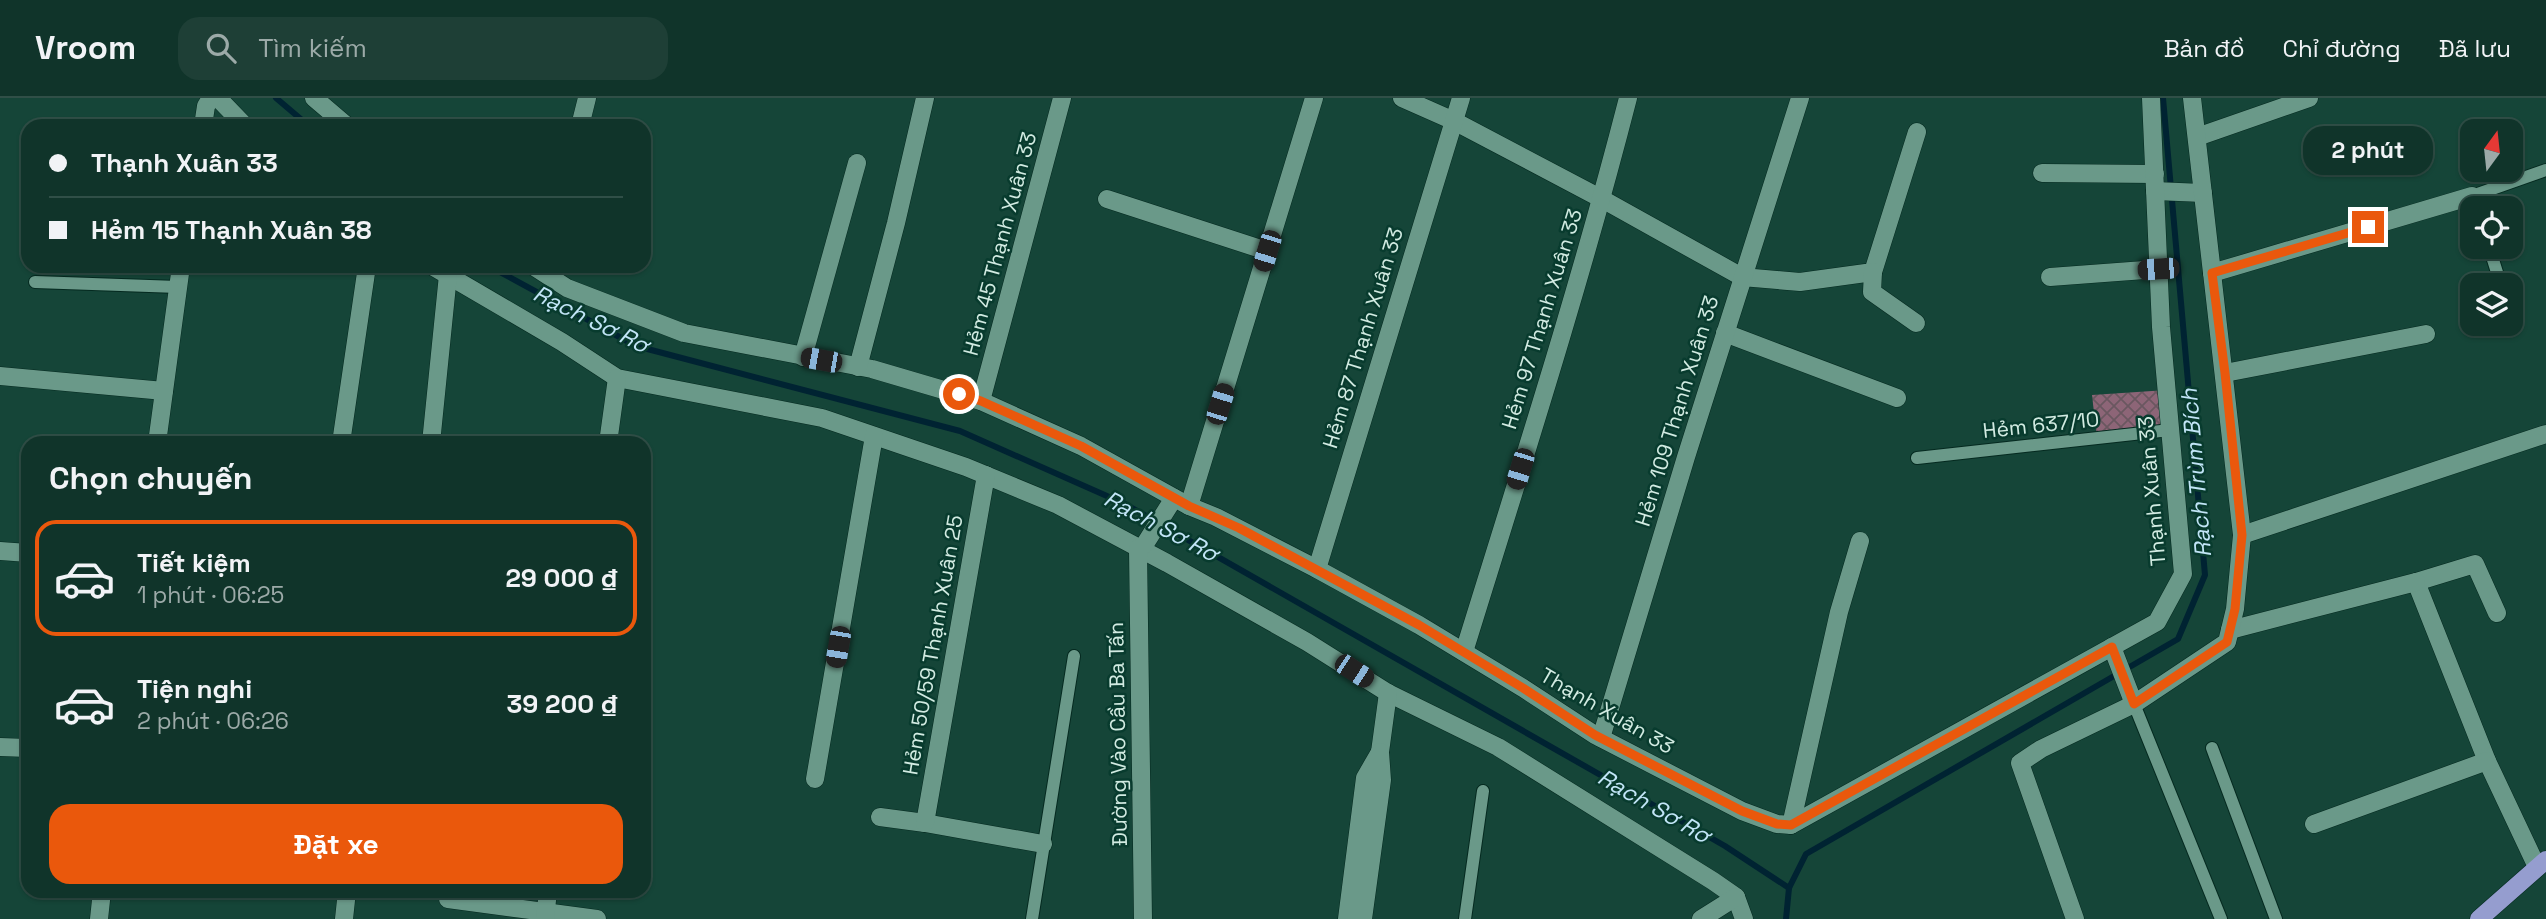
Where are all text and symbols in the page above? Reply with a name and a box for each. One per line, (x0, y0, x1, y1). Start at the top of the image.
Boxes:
search box (178, 17, 668, 80)
text: Vroom (35, 27, 136, 69)
icon: search (202, 29, 240, 67)
text: Tìm kiếm (258, 31, 367, 65)
text: Bản đồ (2164, 33, 2245, 64)
text: Chỉ đường (2283, 33, 2401, 64)
text: Đã lưu (2439, 33, 2511, 64)
north arrow (2460, 119, 2524, 182)
map controls (2460, 119, 2523, 336)
callout: 2 phút (2303, 125, 2433, 174)
street label: Hẻm 45 Thạnh Xuân 33 (957, 129, 1042, 359)
text: 2 phút (2332, 135, 2404, 165)
text: Thạnh Xuân 33 (91, 146, 278, 180)
button: locate (2460, 196, 2523, 259)
street label: Hẻm 97 Thạnh Xuân 33 (1495, 205, 1588, 432)
route end (2352, 211, 2384, 243)
text: Hẻm 15 Thạnh Xuân 38 (91, 213, 372, 247)
street label: Hẻm 87 Thạnh Xuân 33 (1316, 224, 1409, 451)
car (1251, 228, 1284, 274)
car (2137, 257, 2180, 281)
button: layers (2460, 273, 2523, 336)
water label: Rạch Sơ Rơ (528, 278, 657, 361)
street label: Hẻm 109 Thạnh Xuân 33 (1629, 292, 1724, 529)
car (799, 346, 844, 374)
route start (943, 378, 975, 410)
car (1204, 381, 1237, 427)
water label: Rạch Trùm Bích (2174, 386, 2218, 559)
street label: Hẻm 637/10 (1981, 405, 2101, 444)
street label: Thạnh Xuân 33 (2132, 415, 2171, 567)
car (1504, 446, 1537, 492)
text: Chọn chuyến (49, 458, 253, 498)
water label: Rạch Sơ Rơ (1099, 483, 1226, 570)
street label: Hẻm 50/59 Thạnh Xuân 25 (896, 513, 969, 777)
text: Tiết kiệm (137, 546, 251, 580)
icon: car (53, 547, 116, 610)
text: 29 000 ₫ (506, 561, 619, 595)
text: 1 phút · 06:25 (137, 580, 284, 610)
street label: Đường Vào Cầu Ba Tấn (1102, 622, 1133, 846)
car (825, 624, 852, 670)
car (1331, 651, 1378, 691)
street label: Thạnh Xuân 33 (1535, 661, 1679, 760)
text: Tiện nghi (137, 672, 252, 706)
icon: car (53, 673, 116, 736)
text: 39 200 ₫ (506, 687, 619, 721)
text: 2 phút · 06:26 (137, 706, 289, 736)
water label: Rạch Sơ Rơ (1592, 762, 1719, 852)
button: Đặt xe (49, 804, 623, 884)

